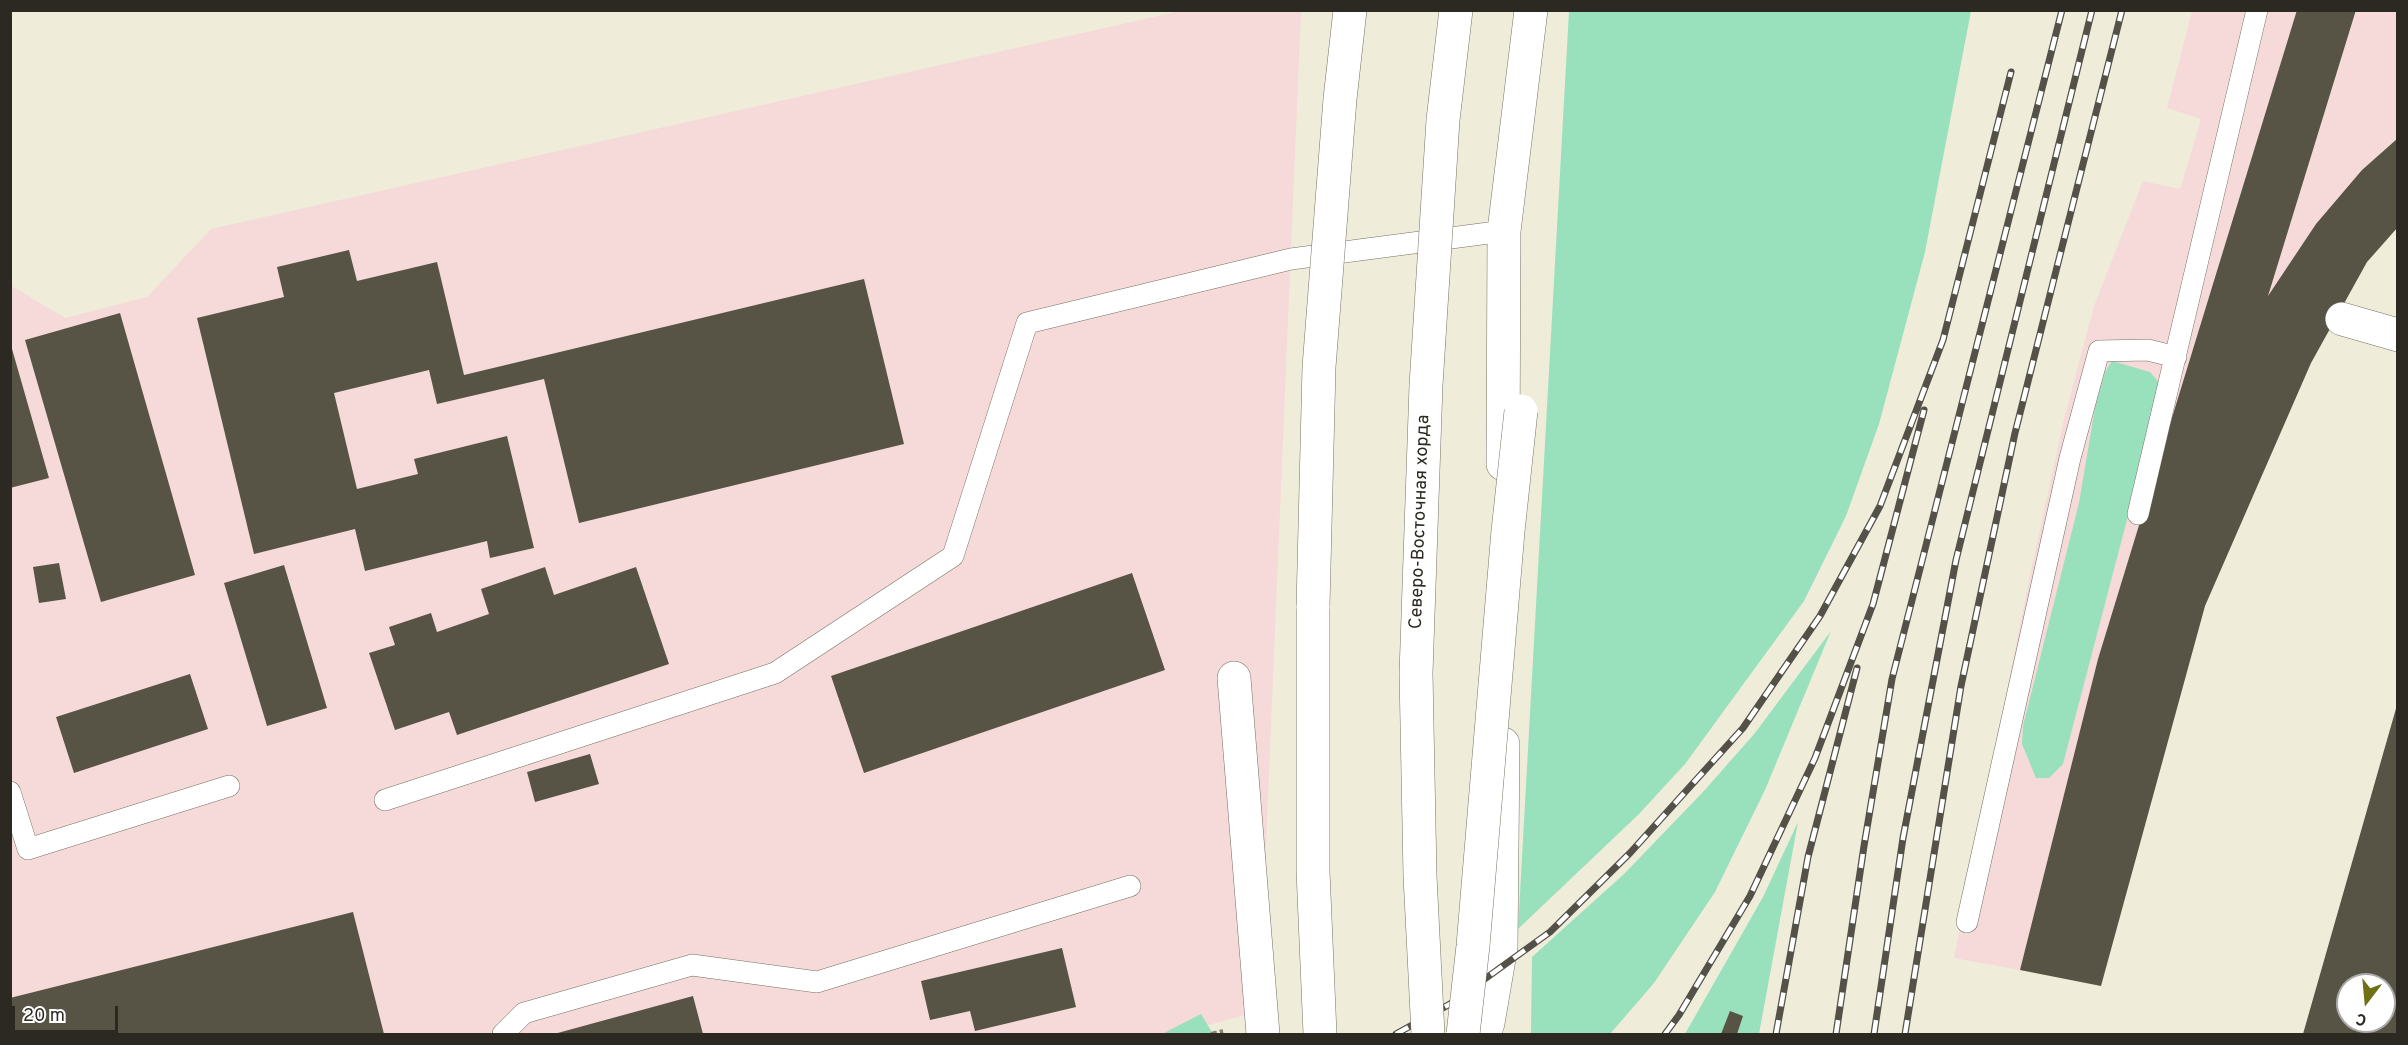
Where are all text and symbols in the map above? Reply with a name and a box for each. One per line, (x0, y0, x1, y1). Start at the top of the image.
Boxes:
street label: Северо-Восточная хорда (1406, 414, 1436, 630)
north arrow (2336, 973, 2396, 1033)
scale bar (15, 994, 122, 1032)
text: 20 m (23, 1005, 65, 1028)
text: С (2354, 1007, 2369, 1029)

